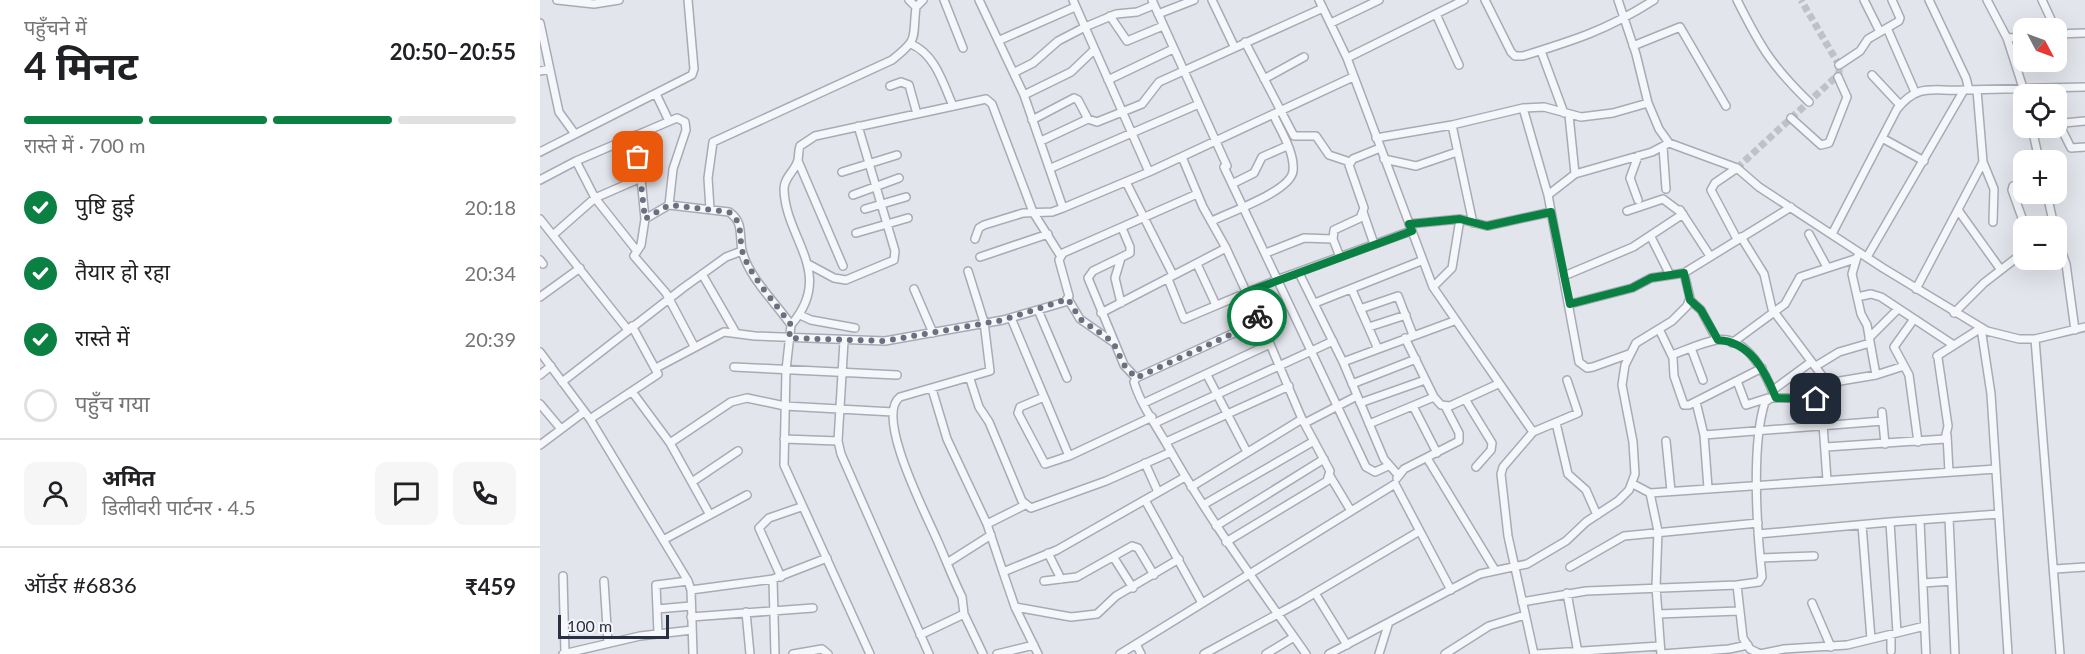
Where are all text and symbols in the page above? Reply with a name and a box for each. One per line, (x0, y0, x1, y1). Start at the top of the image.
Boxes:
text: पहुँचने में (24, 15, 87, 39)
north arrow (2013, 18, 2067, 72)
map controls (2013, 18, 2067, 270)
text: 20:50–20:55 (390, 38, 516, 65)
text: 4 मिनट (24, 42, 138, 88)
button: locate (2013, 84, 2067, 138)
pin (612, 131, 663, 182)
text: रास्ते में · 700 m (24, 133, 145, 157)
icon: bag (621, 140, 654, 173)
button: + (2013, 150, 2067, 204)
icon: check (24, 191, 57, 224)
text: पुष्टि हुई (75, 192, 134, 219)
text: 20:18 (465, 195, 516, 219)
button: − (2013, 216, 2067, 270)
icon: check (24, 257, 57, 290)
text: तैयार हो रहा (75, 258, 170, 285)
text: 20:34 (465, 261, 516, 285)
courier (1227, 286, 1287, 346)
icon: bike (1241, 300, 1274, 333)
icon: check (24, 323, 57, 356)
text: रास्ते में (75, 324, 130, 351)
text: 20:39 (465, 327, 516, 351)
pin (1790, 373, 1841, 424)
icon: home (1799, 382, 1832, 415)
text: पहुँच गया (75, 390, 150, 417)
button: person (24, 462, 87, 525)
button: chat (375, 462, 438, 525)
button: phone (453, 462, 516, 525)
text: अमित (102, 464, 155, 491)
text: डिलीवरी पार्टनर · 4.5 (102, 495, 255, 519)
text: ऑर्डर #6836 (24, 571, 137, 598)
text: ₹459 (465, 573, 516, 600)
scale bar (558, 612, 669, 640)
text: 100 m (567, 616, 612, 635)

